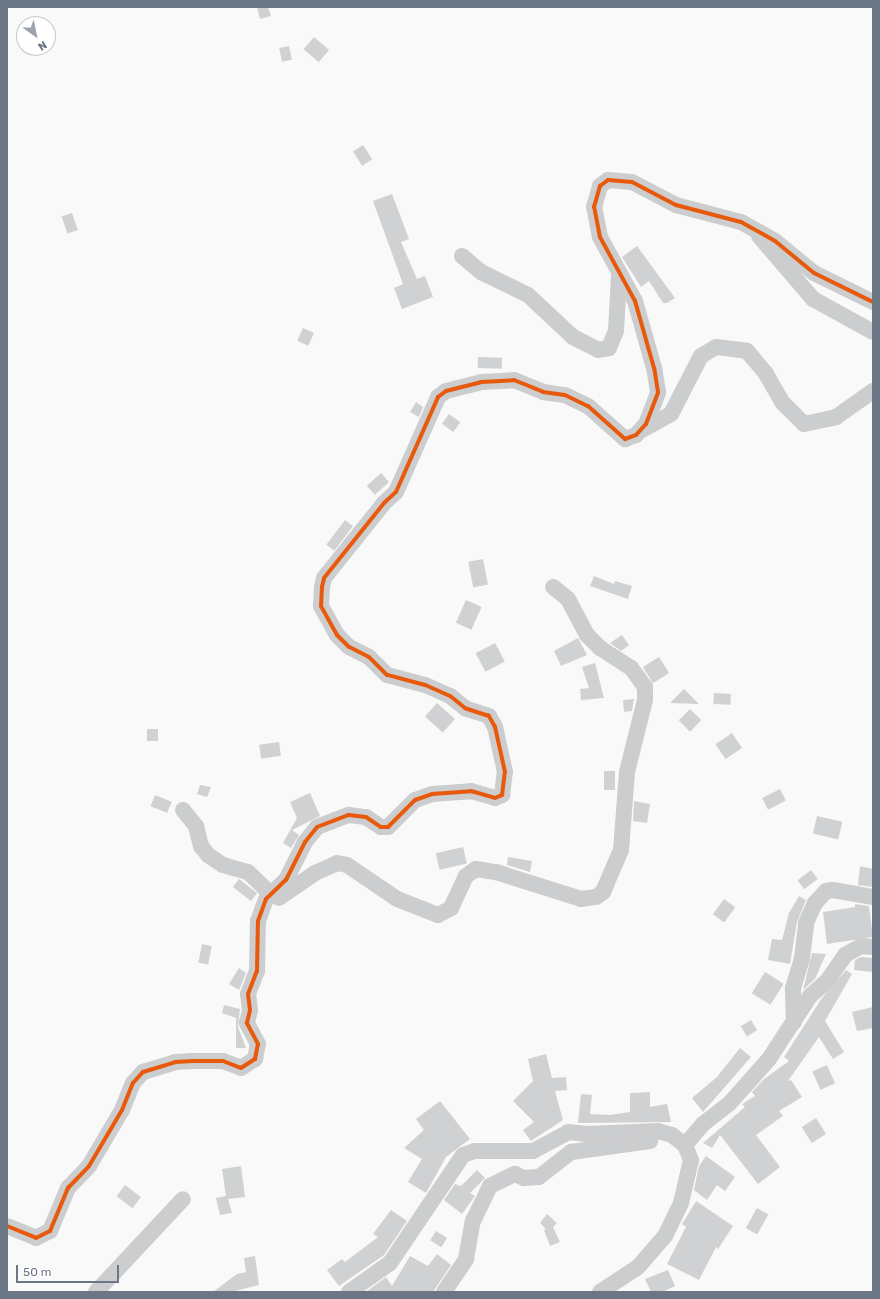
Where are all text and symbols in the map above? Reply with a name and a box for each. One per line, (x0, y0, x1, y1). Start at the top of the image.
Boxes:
north arrow (16, 16, 56, 56)
text: N (35, 38, 49, 53)
scale bar (18, 1257, 121, 1283)
text: 50 m (23, 1265, 51, 1279)

